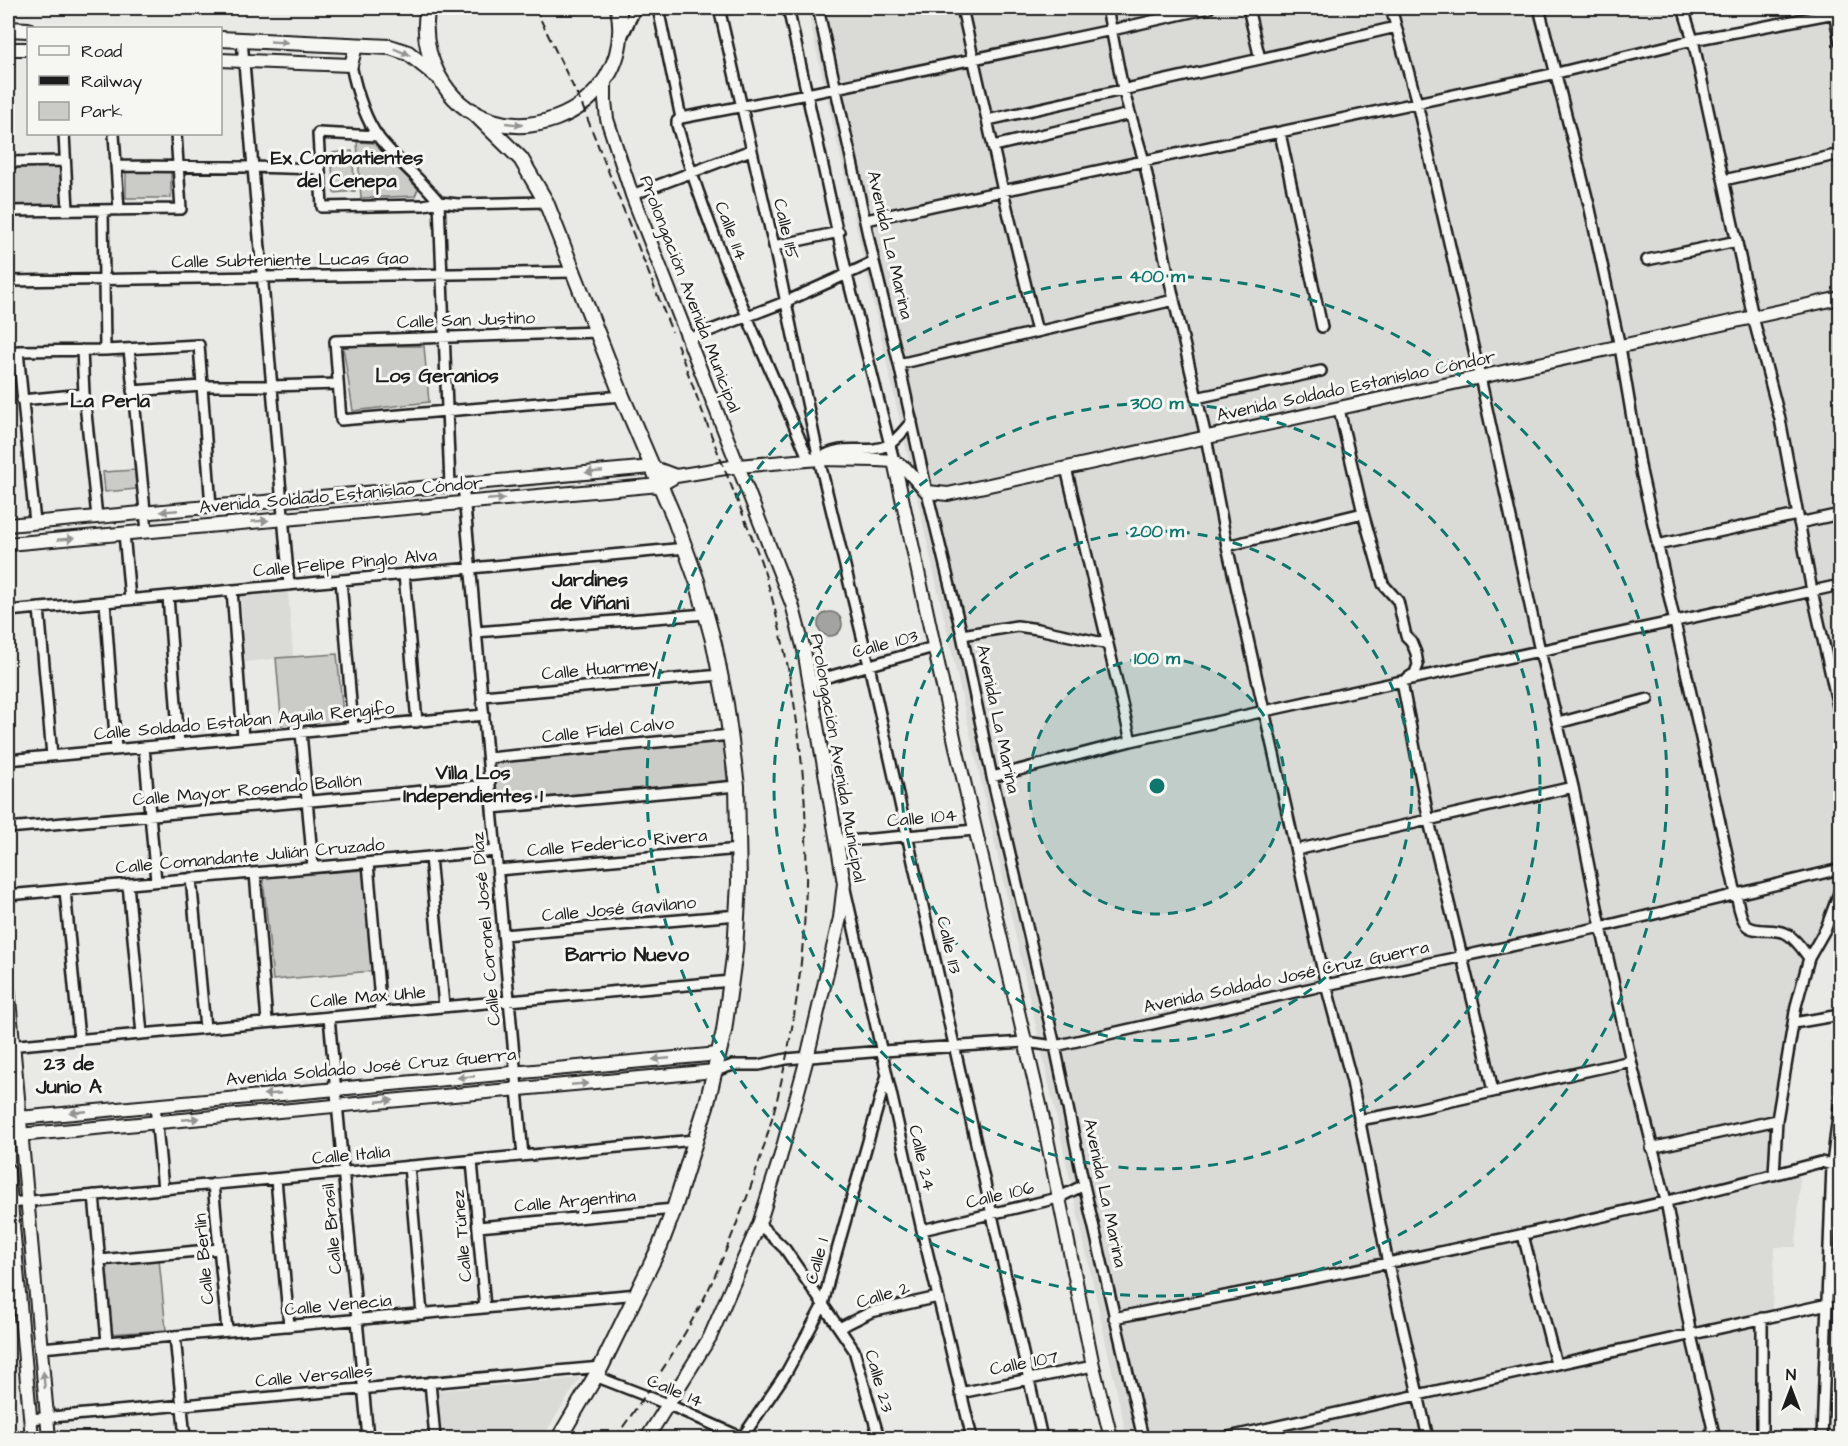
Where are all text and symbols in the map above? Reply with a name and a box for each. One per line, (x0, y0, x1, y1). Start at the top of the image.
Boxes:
legend (27, 27, 222, 135)
one-way arrow (269, 37, 288, 46)
text: Road (81, 39, 122, 64)
one-way arrow (393, 47, 411, 57)
text: Railway (81, 69, 142, 95)
text: Park (81, 99, 123, 124)
one-way arrow (504, 119, 523, 129)
district label: Ex Combatientes del Cenepa (271, 144, 423, 195)
street label: Avenida La Marina (861, 168, 919, 322)
street label: Prolongación Avenida Municipal (632, 172, 747, 417)
street label: Calle 115 (767, 196, 805, 262)
street label: Calle 114 (708, 198, 754, 264)
street label: Calle Subteniente Lucas Gao (171, 245, 409, 275)
text: 400 m (1129, 264, 1186, 289)
street label: Calle San Justino (396, 305, 536, 335)
street label: Avenida Soldado Estanislao Cóndor (1214, 344, 1498, 428)
district label: Los Geranios (375, 362, 499, 390)
district label: La Perla (70, 387, 151, 415)
text: 300 m (1129, 391, 1185, 416)
one-way arrow (584, 467, 603, 477)
street label: Avenida Soldado Estanislao Cóndor (198, 470, 484, 520)
one-way arrow (487, 494, 506, 504)
one-way arrow (160, 506, 179, 516)
one-way arrow (250, 516, 269, 526)
text: 200 m (1129, 519, 1185, 544)
one-way arrow (56, 534, 75, 544)
street label: Calle Felipe Pinglo Alva (252, 542, 438, 584)
district label: Jardines de Viñani (550, 566, 630, 617)
street label: Calle 103 (849, 623, 921, 665)
street label: Prolongación Avenida Municipal (803, 632, 872, 885)
street label: Avenida La Marina (970, 642, 1026, 796)
text: 100 m (1134, 646, 1181, 671)
street label: Calle Huarmey (541, 651, 660, 688)
street label: Calle Soldado Estaban Aguila Rengifo (93, 695, 396, 748)
street label: Calle Fidel Calvo (541, 711, 675, 749)
district label: Villa Los Independientes 1 (403, 759, 543, 810)
street label: Calle Mayor Rosendo Ballón (131, 768, 363, 813)
centre of rings (1147, 776, 1167, 796)
street label: Calle 104 (886, 802, 958, 834)
street label: Calle Federico Rivera (526, 823, 708, 863)
street label: Calle Coronel José Díaz (465, 831, 507, 1027)
street label: Calle Comandante Julián Cruzado (114, 832, 386, 880)
street label: Calle José Gavilano (541, 890, 697, 928)
street label: Calle 113 (930, 914, 968, 976)
street label: Avenida Soldado José Cruz Guerra (1141, 934, 1431, 1020)
district label: Barrio Nuevo (565, 941, 690, 969)
street label: Calle Max Uhle (309, 979, 427, 1014)
street label: Avenida Soldado José Cruz Guerra (225, 1042, 517, 1092)
district label: 23 de Junio A (35, 1050, 102, 1101)
one-way arrow (651, 1054, 670, 1064)
one-way arrow (457, 1072, 476, 1082)
one-way arrow (570, 1079, 589, 1089)
one-way arrow (263, 1090, 282, 1099)
one-way arrow (376, 1097, 395, 1106)
one-way arrow (68, 1107, 87, 1117)
one-way arrow (182, 1114, 201, 1124)
street label: Avenida La Marina (1077, 1116, 1133, 1270)
street label: Calle 24 (902, 1123, 942, 1193)
street label: Calle Italia (311, 1139, 391, 1171)
street label: Calle 106 (963, 1175, 1037, 1215)
street label: Calle Brasil (316, 1182, 348, 1275)
street label: Calle Argentina (513, 1183, 637, 1220)
street label: Calle Túnez (446, 1189, 478, 1283)
street label: Calle Berlín (188, 1212, 220, 1306)
street label: Calle 1 (799, 1235, 835, 1287)
street label: Calle 2 (853, 1275, 914, 1315)
street label: Calle Venecia (283, 1288, 393, 1322)
street label: Calle 107 (988, 1344, 1060, 1382)
street label: Calle 23 (858, 1347, 900, 1415)
street label: Calle Versalles (254, 1358, 374, 1394)
north arrow (1761, 1359, 1821, 1419)
text: N (1786, 1364, 1796, 1386)
street label: Calle 14 (643, 1368, 707, 1414)
one-way arrow (39, 1371, 49, 1390)

